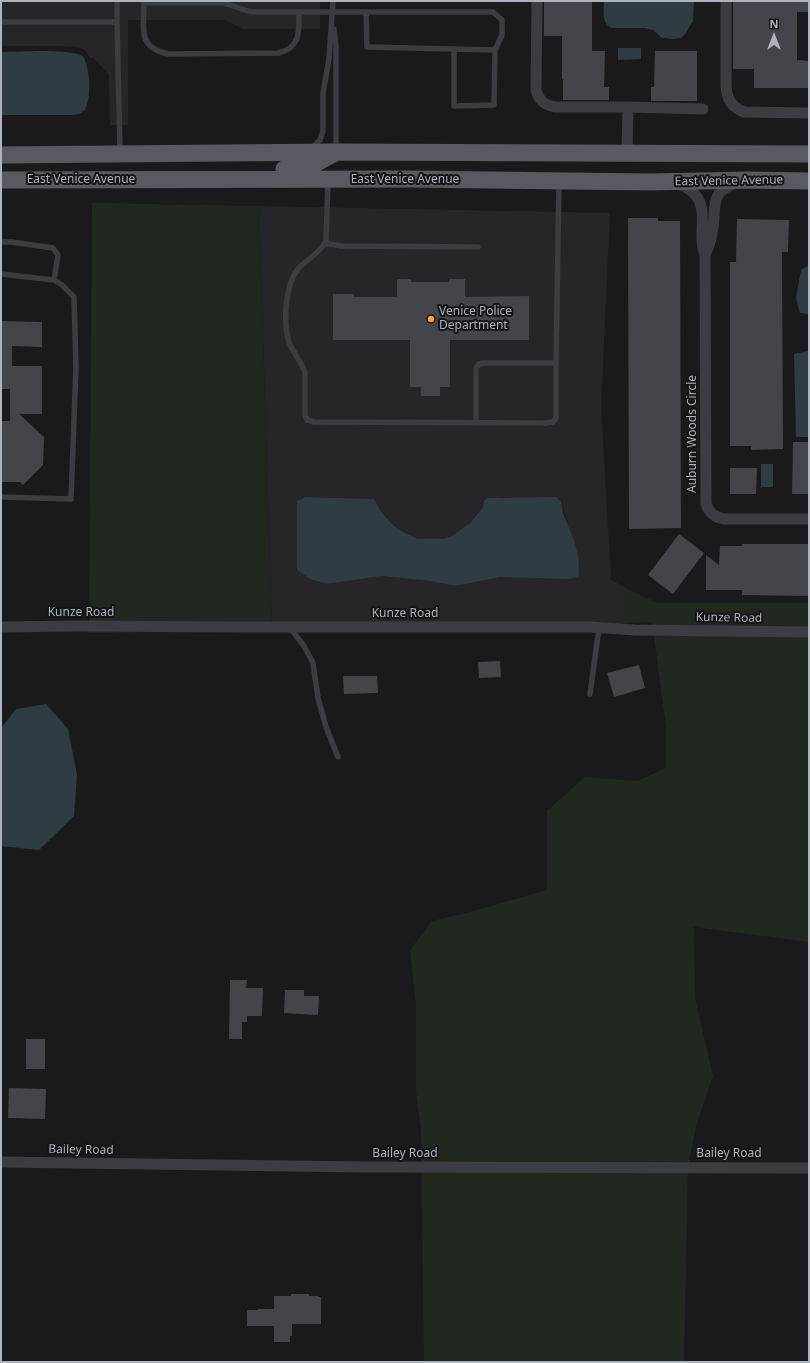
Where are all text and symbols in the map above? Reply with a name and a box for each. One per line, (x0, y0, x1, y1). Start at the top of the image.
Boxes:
north arrow (754, 16, 794, 56)
text: N (770, 16, 778, 31)
street label: East Venice Avenue (27, 173, 135, 187)
street label: East Venice Avenue (351, 173, 459, 187)
street label: East Venice Avenue (675, 173, 783, 189)
place label: Venice Police Department (439, 305, 512, 333)
marker: Venice Police Department (426, 314, 436, 324)
street label: Auburn Woods Circle (686, 375, 700, 493)
street label: Kunze Road (48, 606, 114, 620)
street label: Kunze Road (372, 607, 438, 621)
street label: Kunze Road (696, 610, 762, 626)
street label: Bailey Road (48, 1142, 114, 1158)
street label: Bailey Road (372, 1147, 438, 1161)
street label: Bailey Road (696, 1147, 762, 1161)

